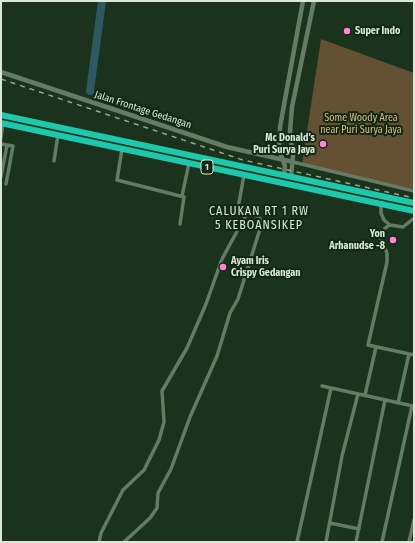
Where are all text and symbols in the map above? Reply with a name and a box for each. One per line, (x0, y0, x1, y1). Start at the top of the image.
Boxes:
place label: Super Indo (355, 25, 400, 37)
marker: Super Indo (342, 26, 352, 36)
street label: Jalan Frontage Gedangan (93, 89, 193, 131)
park label: Some Woody Area near Puri Surya Jaya (320, 112, 402, 136)
place label: Mc Donald's Puri Surya Jaya (253, 132, 315, 156)
marker: Mc Donald's Puri Surya Jaya (318, 139, 328, 149)
road number: 1 (201, 160, 213, 174)
district label: CALUKAN RT 1 RW 5 KEBOANSIKEP (209, 205, 309, 233)
place label: Yon Arhanudse -8 (329, 228, 385, 252)
marker: Yon Arhanudse -8 (388, 235, 398, 245)
place label: Ayam Iris Crispy Gedangan (231, 255, 301, 278)
marker: Ayam Iris Crispy Gedangan (218, 262, 228, 272)

